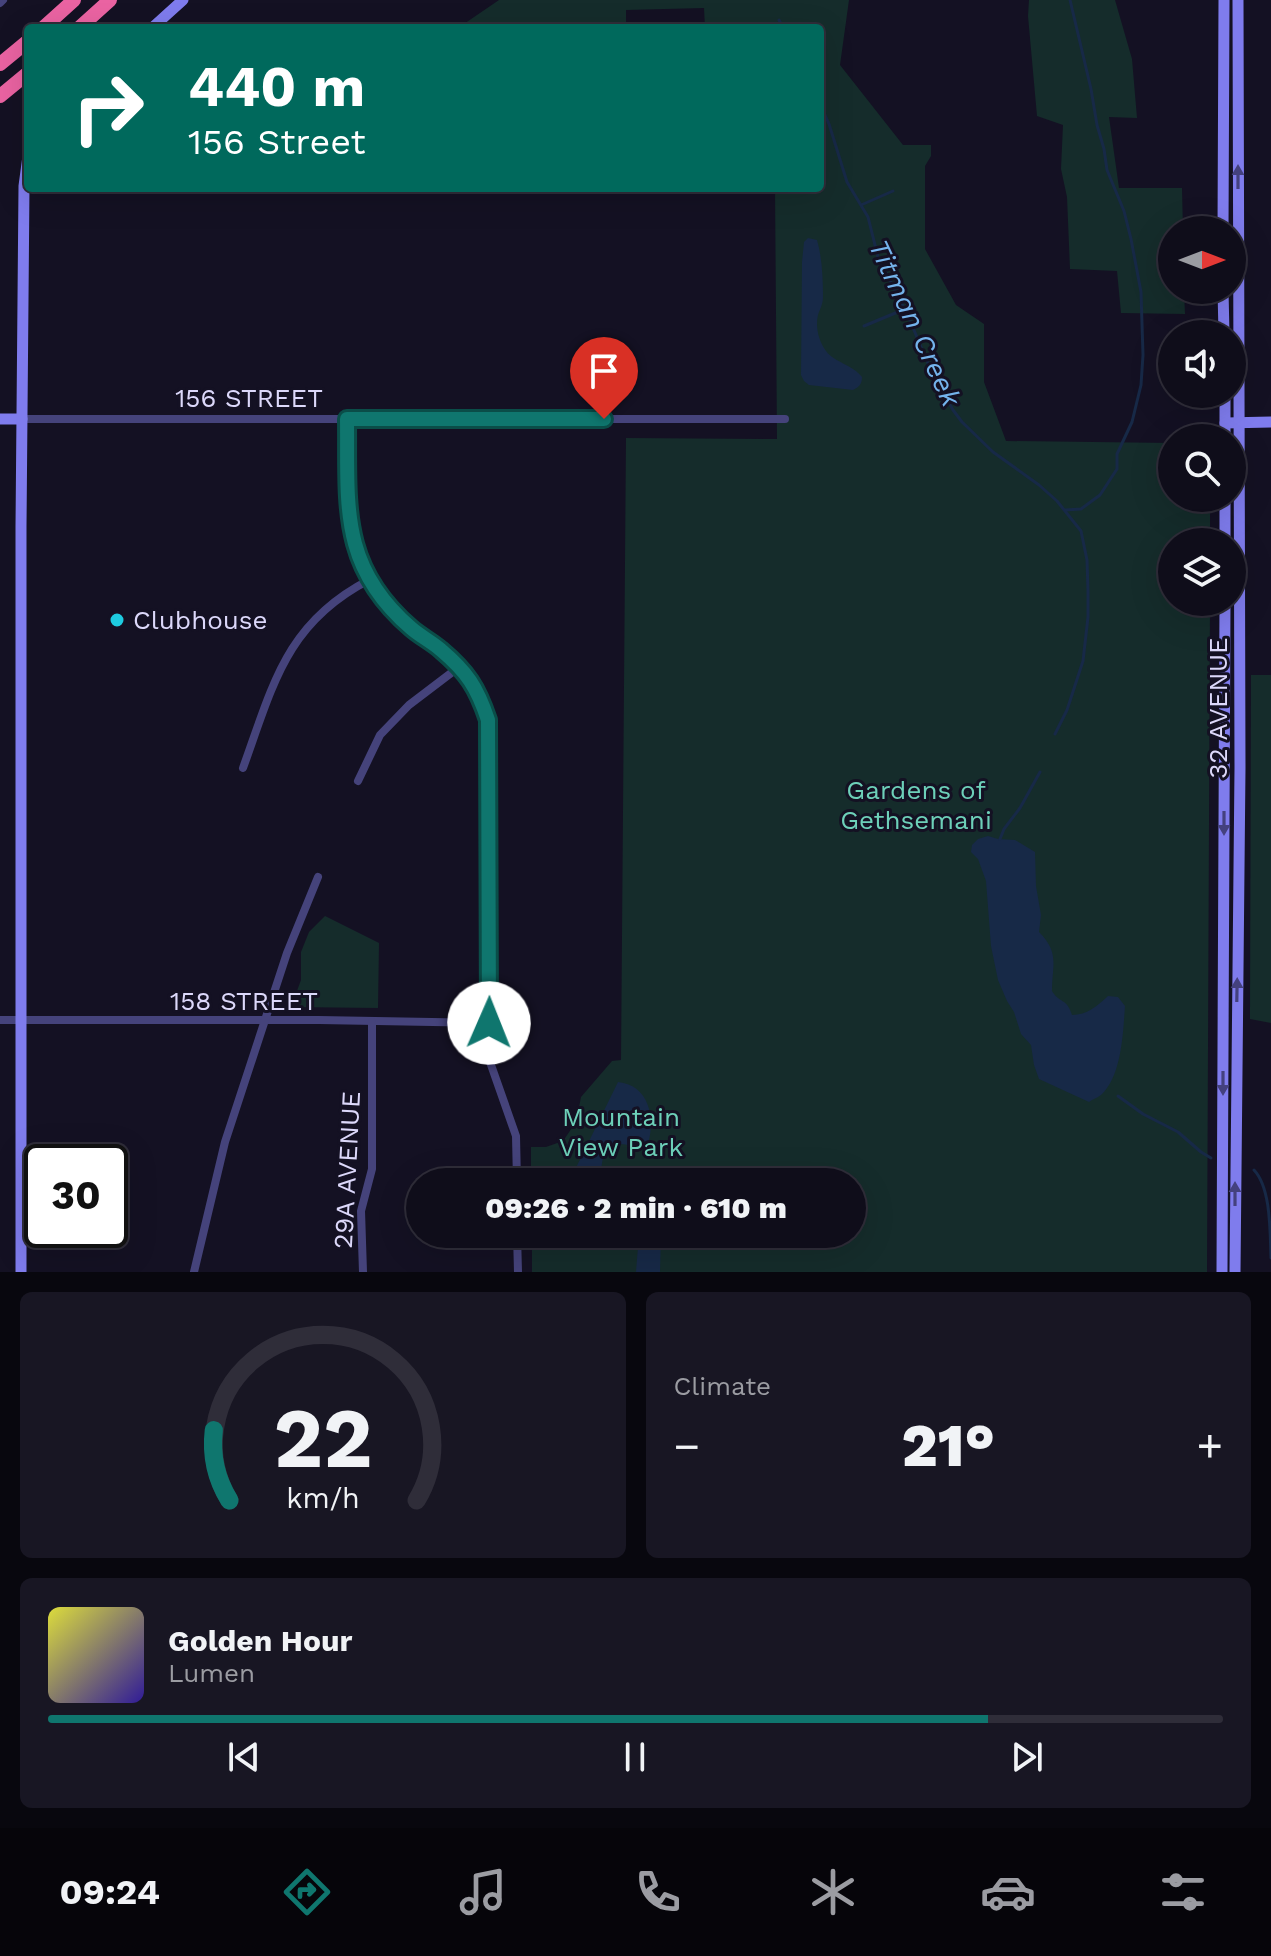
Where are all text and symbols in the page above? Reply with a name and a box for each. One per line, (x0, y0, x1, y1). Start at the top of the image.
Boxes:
text: 440 m (188, 54, 365, 120)
icon: right (56, 56, 160, 160)
text: 156 Street (188, 121, 366, 163)
one-way arrow (1232, 164, 1244, 189)
north arrow (1158, 216, 1246, 304)
map controls (1158, 216, 1246, 616)
water label: Titman Creek (862, 234, 968, 412)
button: sound (1158, 320, 1246, 408)
pin (570, 337, 638, 419)
icon: arrive (582, 349, 626, 393)
street label: 156 STREET (175, 383, 323, 413)
button: search (1158, 424, 1246, 512)
button: layers (1158, 528, 1246, 616)
place label: Clubhouse (133, 605, 268, 635)
marker: Clubhouse (108, 611, 126, 629)
street label: 32 AVENUE (1203, 637, 1233, 779)
park label: Gardens of Gethsemani (840, 775, 992, 835)
one-way arrow (1218, 811, 1230, 836)
one-way arrow (1231, 977, 1243, 1002)
position arrow (447, 981, 531, 1065)
street label: 158 STREET (170, 986, 318, 1016)
one-way arrow (1217, 1071, 1229, 1096)
street label: 29A AVENUE (328, 1090, 366, 1250)
park label: Mountain View Park (559, 1102, 683, 1162)
speed limit sign: 30 (24, 1144, 128, 1248)
one-way arrow (1229, 1181, 1241, 1206)
text: 09:26 · 2 min · 610 m (485, 1190, 787, 1225)
text: Climate (674, 1371, 771, 1401)
text: 22 (273, 1390, 372, 1487)
text: 21° (902, 1410, 995, 1481)
text: − (674, 1420, 700, 1472)
text: + (1196, 1420, 1223, 1472)
text: km/h (286, 1481, 360, 1515)
text: Golden Hour (168, 1623, 352, 1658)
text: Lumen (168, 1658, 255, 1688)
icon: previous (222, 1735, 266, 1779)
icon: pause (613, 1735, 657, 1779)
icon: next (1005, 1735, 1049, 1779)
icon: directions (279, 1864, 335, 1920)
icon: music (455, 1864, 511, 1920)
icon: phone (630, 1864, 686, 1920)
icon: climate (805, 1864, 861, 1920)
icon: car (980, 1864, 1036, 1920)
icon: filters (1155, 1864, 1211, 1920)
text: 09:24 (60, 1871, 160, 1913)

